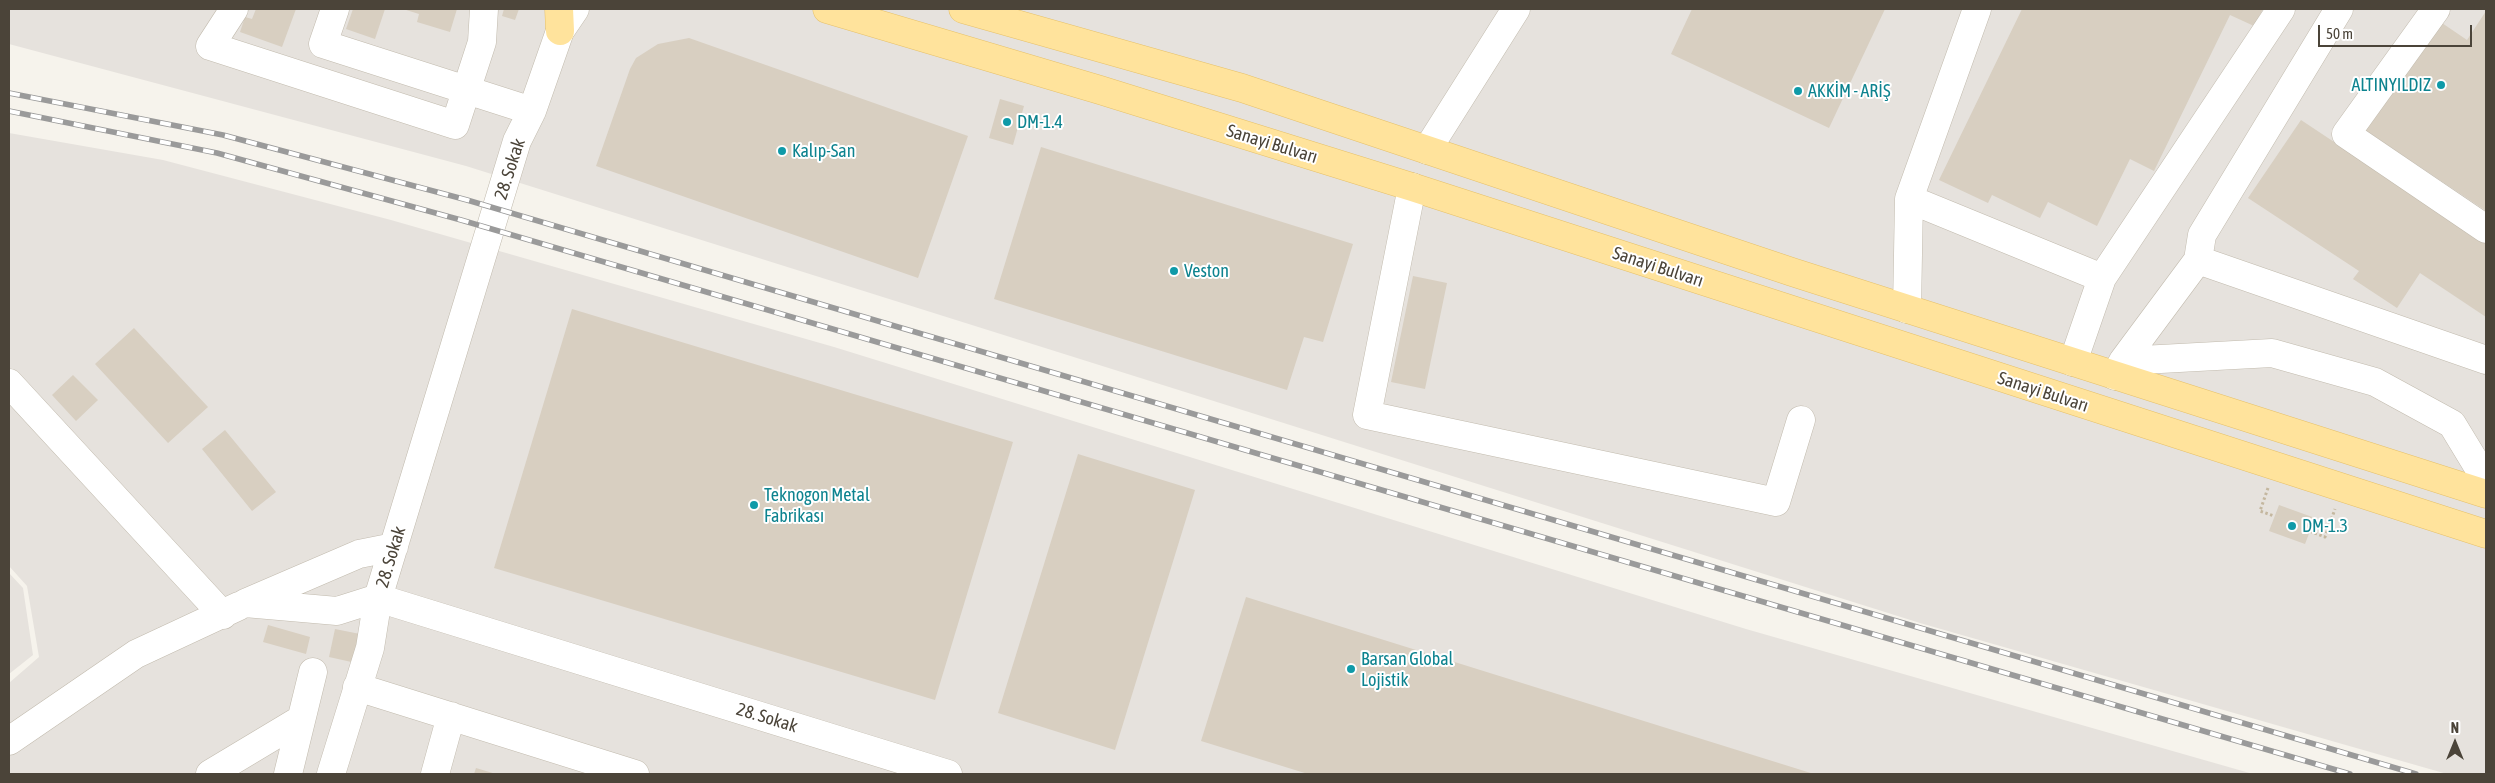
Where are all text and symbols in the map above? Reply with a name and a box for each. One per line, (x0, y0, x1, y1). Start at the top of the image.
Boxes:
scale bar (2320, 15, 2474, 47)
text: 50 m (2326, 25, 2353, 42)
place label: ALTINYILDIZ (2351, 74, 2431, 96)
marker: ALTINYILDIZ (2435, 79, 2447, 91)
place label: AKKİM - ARİŞ (1808, 80, 1891, 102)
marker: AKKİM - ARİŞ (1792, 85, 1804, 97)
place label: DM-1.4 (1017, 111, 1063, 133)
marker: DM-1.4 (1001, 116, 1013, 128)
street label: Sanayi Bulvarı (1224, 120, 1320, 168)
street label: 28. Sokak (490, 136, 530, 202)
place label: Kalıp-San (792, 140, 855, 162)
marker: Kalıp-San (776, 145, 788, 157)
street label: Sanayi Bulvarı (1610, 242, 1706, 292)
place label: Veston (1184, 260, 1229, 282)
marker: Veston (1168, 265, 1180, 277)
street label: Sanayi Bulvarı (1995, 367, 2091, 417)
place label: Teknogon Metal Fabrikası (764, 484, 870, 526)
marker: Teknogon Metal Fabrikası (748, 499, 760, 511)
place label: DM-1.3 (2302, 515, 2348, 537)
marker: DM-1.3 (2286, 520, 2298, 532)
street label: 28. Sokak (371, 524, 411, 590)
place label: Barsan Global Lojistik (1361, 648, 1453, 691)
marker: Barsan Global Lojistik (1345, 663, 1357, 675)
street label: 28. Sokak (734, 698, 800, 738)
north arrow (2430, 718, 2480, 768)
text: N (2451, 720, 2459, 736)

